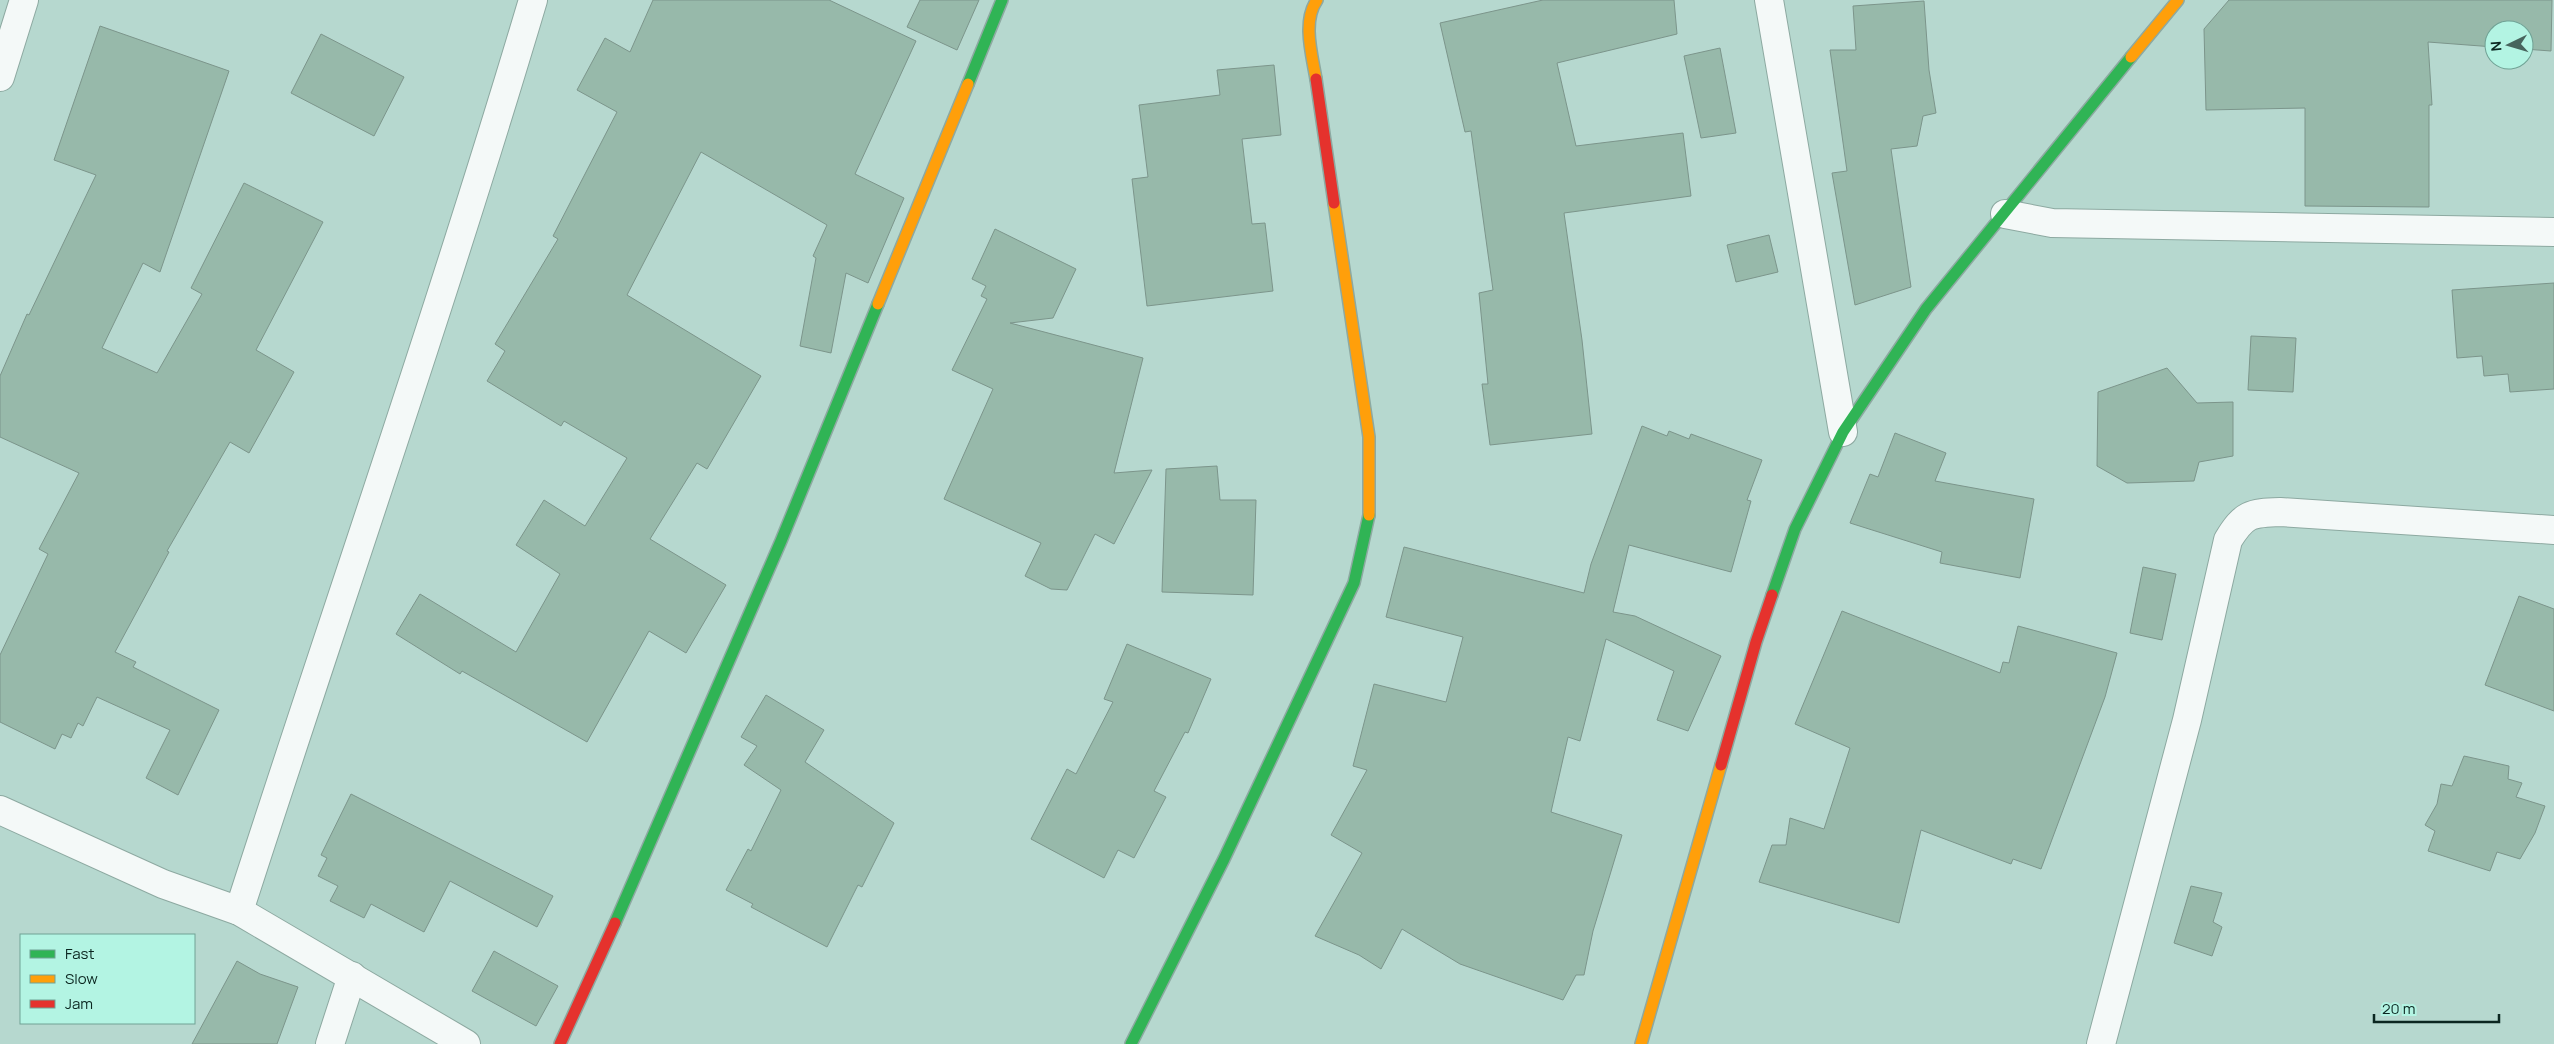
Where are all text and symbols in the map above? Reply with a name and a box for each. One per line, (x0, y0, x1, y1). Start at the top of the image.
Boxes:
north arrow (2484, 20, 2534, 70)
text: N (2486, 40, 2505, 52)
legend (20, 934, 195, 1024)
text: Fast (65, 943, 94, 964)
text: Slow (65, 968, 98, 989)
scale bar (2374, 992, 2499, 1024)
text: Jam (65, 993, 93, 1014)
text: 20 m (2382, 998, 2415, 1019)

